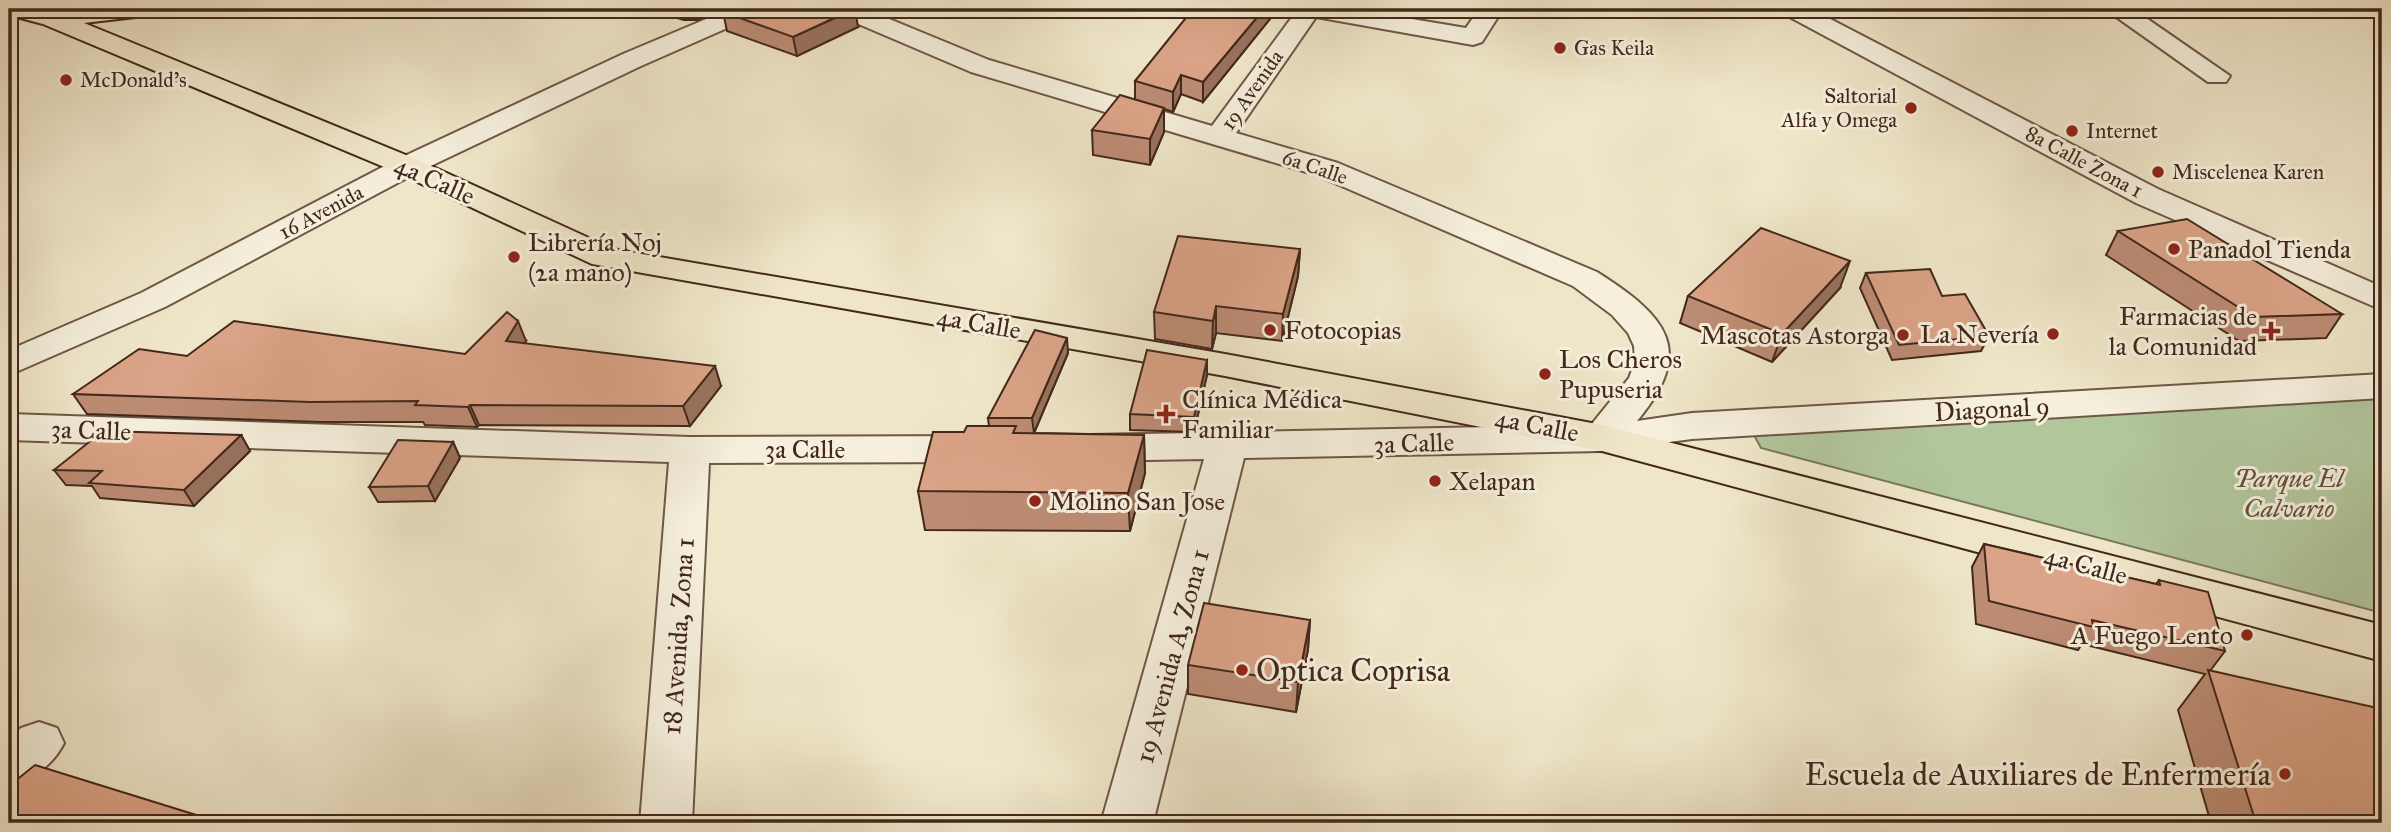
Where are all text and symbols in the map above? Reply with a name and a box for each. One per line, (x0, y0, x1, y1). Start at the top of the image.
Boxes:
place label: Gas Keila (1574, 35, 1654, 61)
marker: Gas Keila (1552, 40, 1568, 56)
street label: 19 Avenida (1215, 45, 1289, 135)
place label: McDonald's (80, 67, 187, 93)
marker: McDonald's (58, 72, 74, 88)
place label: Saltorial Alfa y Omega (1780, 83, 1897, 133)
marker: Saltorial Alfa y Omega (1903, 100, 1919, 116)
place label: Internet (2086, 118, 2158, 144)
street label: 8a Calle Zona 1 (2021, 120, 2147, 204)
marker: Internet (2064, 123, 2080, 139)
street label: 6a Calle (1279, 144, 1351, 190)
street label: 4a Calle (390, 148, 480, 212)
place label: Miscelenea Karen (2172, 159, 2324, 185)
marker: Miscelenea Karen (2150, 164, 2166, 180)
street label: 16 Avenida (274, 179, 368, 245)
place label: Librería Noj (2a mano) (528, 226, 662, 288)
place label: Panadol Tienda (2188, 233, 2351, 265)
marker: Panadol Tienda (2166, 241, 2182, 257)
marker: Librería Noj (2a mano) (506, 249, 522, 265)
street label: 4a Calle (935, 300, 1024, 346)
place label: Farmacias de la Comunidad (2109, 300, 2257, 362)
place label: Fotocopias (1284, 314, 1401, 346)
place label: La Nevería (1920, 318, 2039, 350)
place label: Mascotas Astorga (1700, 319, 1889, 351)
marker: Fotocopias (1262, 322, 1278, 338)
marker: Farmacias de la Comunidad (2263, 323, 2279, 339)
marker: La Nevería (2045, 326, 2061, 342)
marker: Mascotas Astorga (1895, 327, 1911, 343)
place label: Los Cheros Pupuseria (1559, 343, 1682, 405)
marker: Los Cheros Pupuseria (1537, 366, 1553, 382)
place label: Clínica Médica Familiar (1182, 383, 1342, 445)
street label: Diagonal 9 (1933, 390, 2051, 428)
street label: 4a Calle (1492, 401, 1582, 449)
marker: Clínica Médica Familiar (1156, 404, 1176, 424)
street label: 3a Calle (50, 413, 132, 447)
street label: 3a Calle (1373, 426, 1455, 460)
street label: 3a Calle (765, 433, 845, 465)
park label: Parque El Calvario (2235, 462, 2345, 524)
place label: Xelapan (1449, 465, 1535, 497)
marker: Xelapan (1427, 473, 1443, 489)
place label: Molino San Jose (1049, 485, 1225, 517)
marker: Molino San Jose (1027, 493, 1043, 509)
street label: 18 Avenida, Zona 1 (655, 536, 701, 736)
street label: 4a Calle (2041, 539, 2131, 591)
street label: 19 Avenida A, Zona 1 (1128, 546, 1216, 766)
place label: A Fuego Lento (2070, 619, 2233, 651)
marker: A Fuego Lento (2239, 627, 2255, 643)
place label: Optica Coprisa (1256, 651, 1451, 690)
marker: Optica Coprisa (1234, 662, 1250, 678)
place label: Escuela de Auxiliares de Enfermería (1805, 755, 2271, 794)
marker: Escuela de Auxiliares de Enfermería (2277, 766, 2293, 782)

